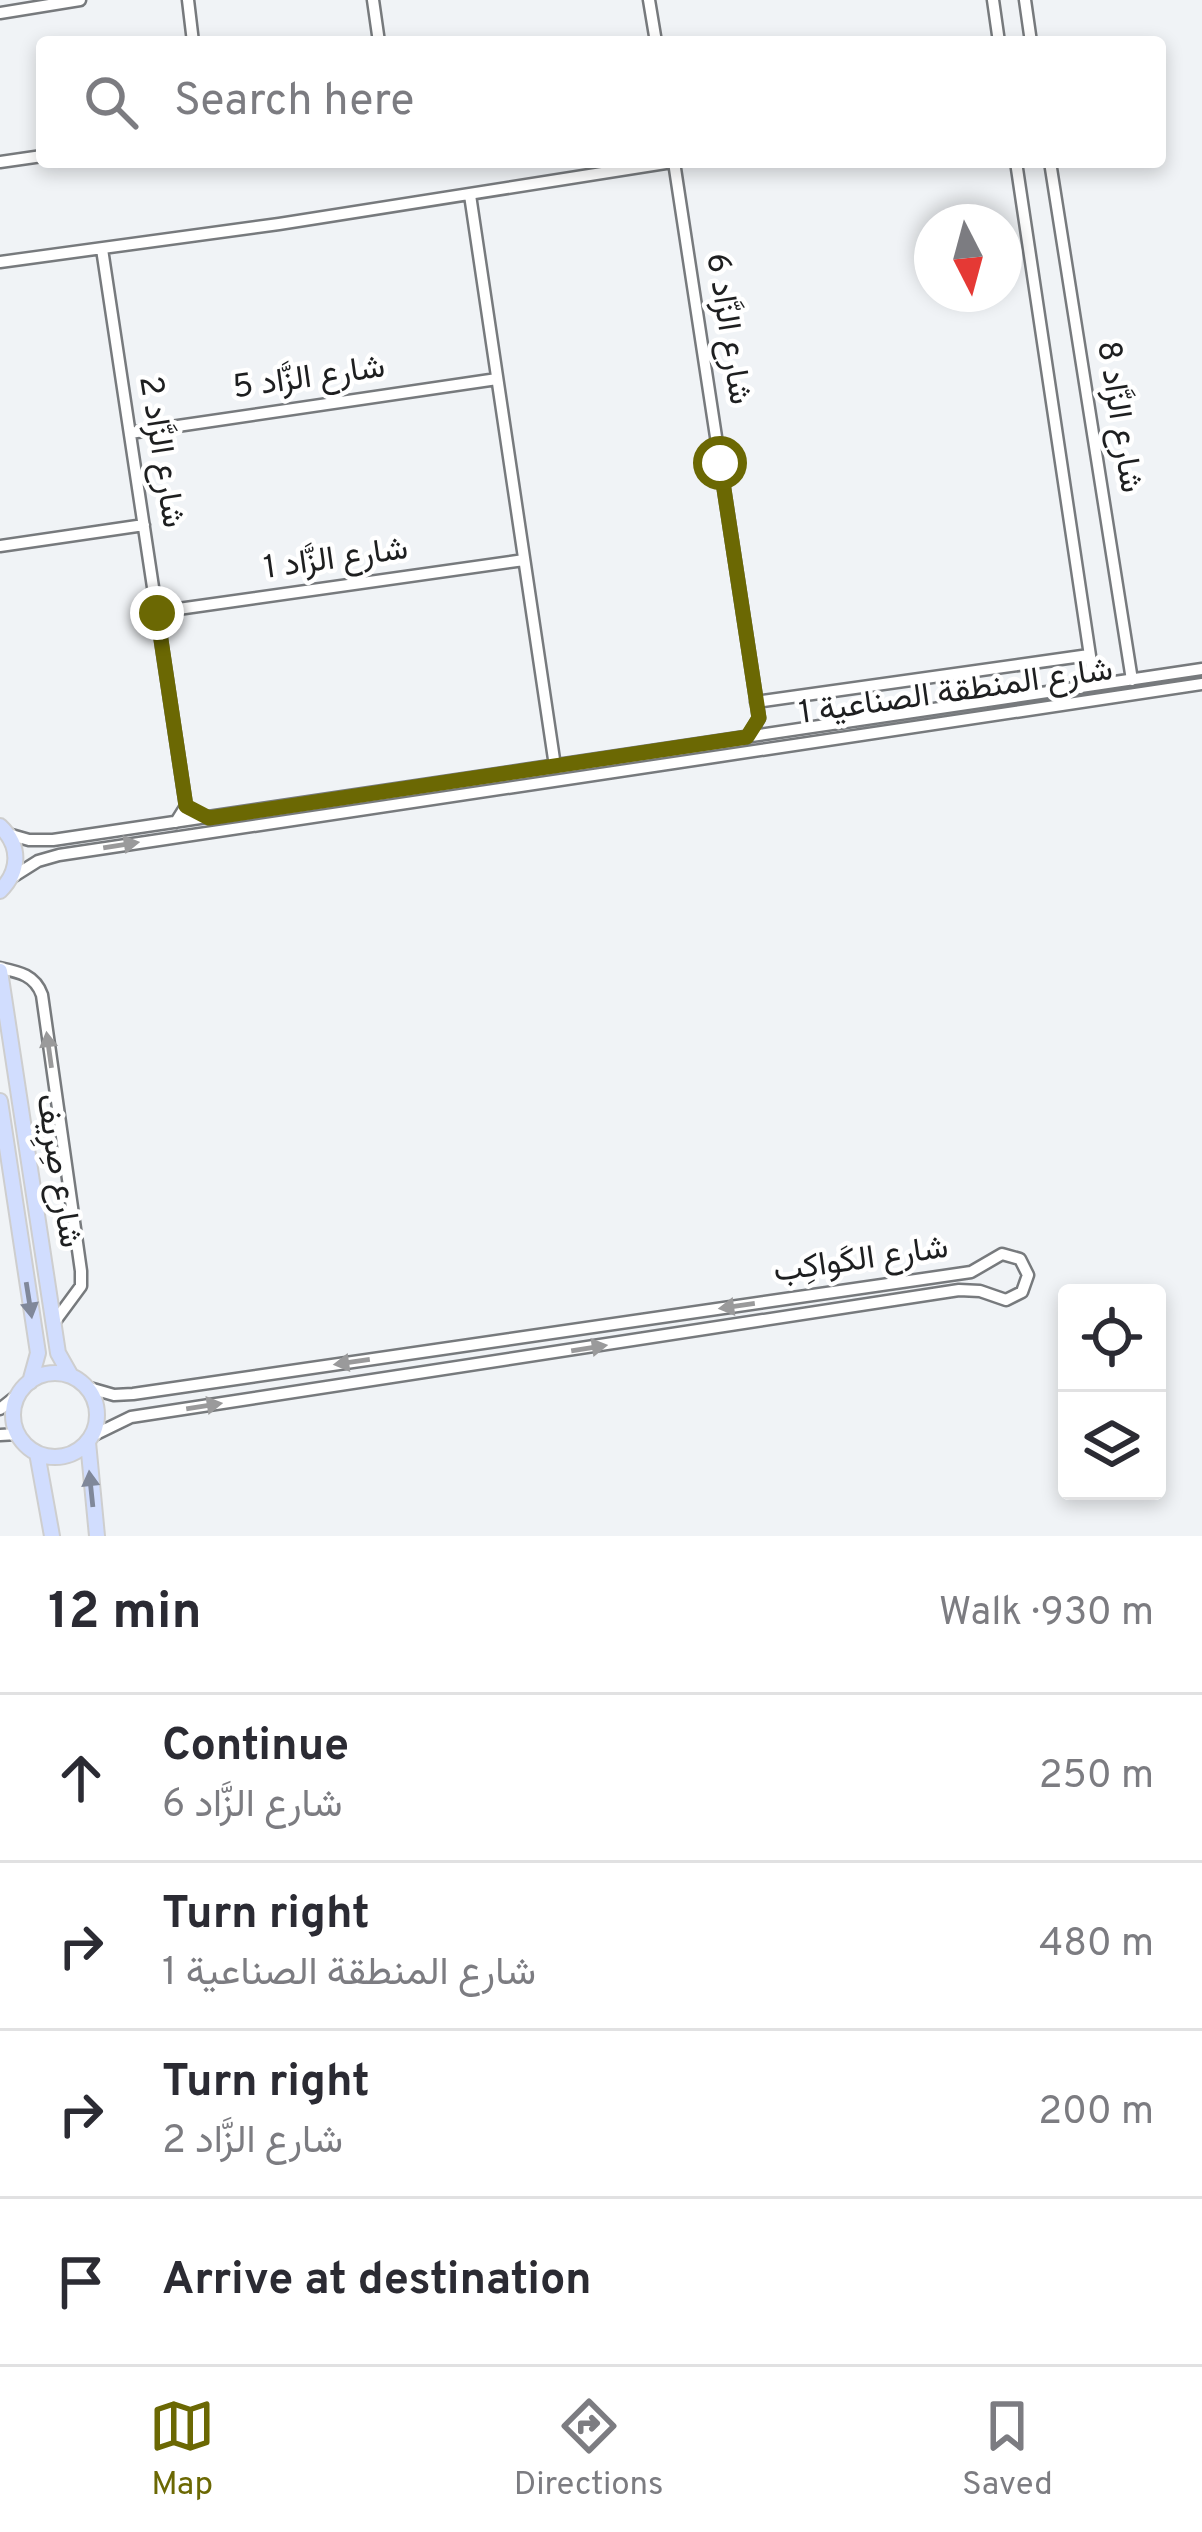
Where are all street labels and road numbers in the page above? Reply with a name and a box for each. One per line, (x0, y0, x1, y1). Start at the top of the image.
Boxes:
street label: شارع الزَّاد 6 (694, 250, 761, 408)
street label: شارع الزَّاد 8 (1085, 338, 1152, 496)
street label: شارع الزَّاد 5 (230, 347, 388, 410)
street label: شارع الزَّاد 2 (127, 373, 194, 531)
street label: شارع الزَّاد 1 (261, 528, 411, 591)
street label: شارع المنطقة الصناعية 1 (796, 650, 1116, 736)
street label: شارع صِرِيف (22, 1091, 90, 1251)
street label: شارع الكَواكِب (771, 1228, 951, 1294)

